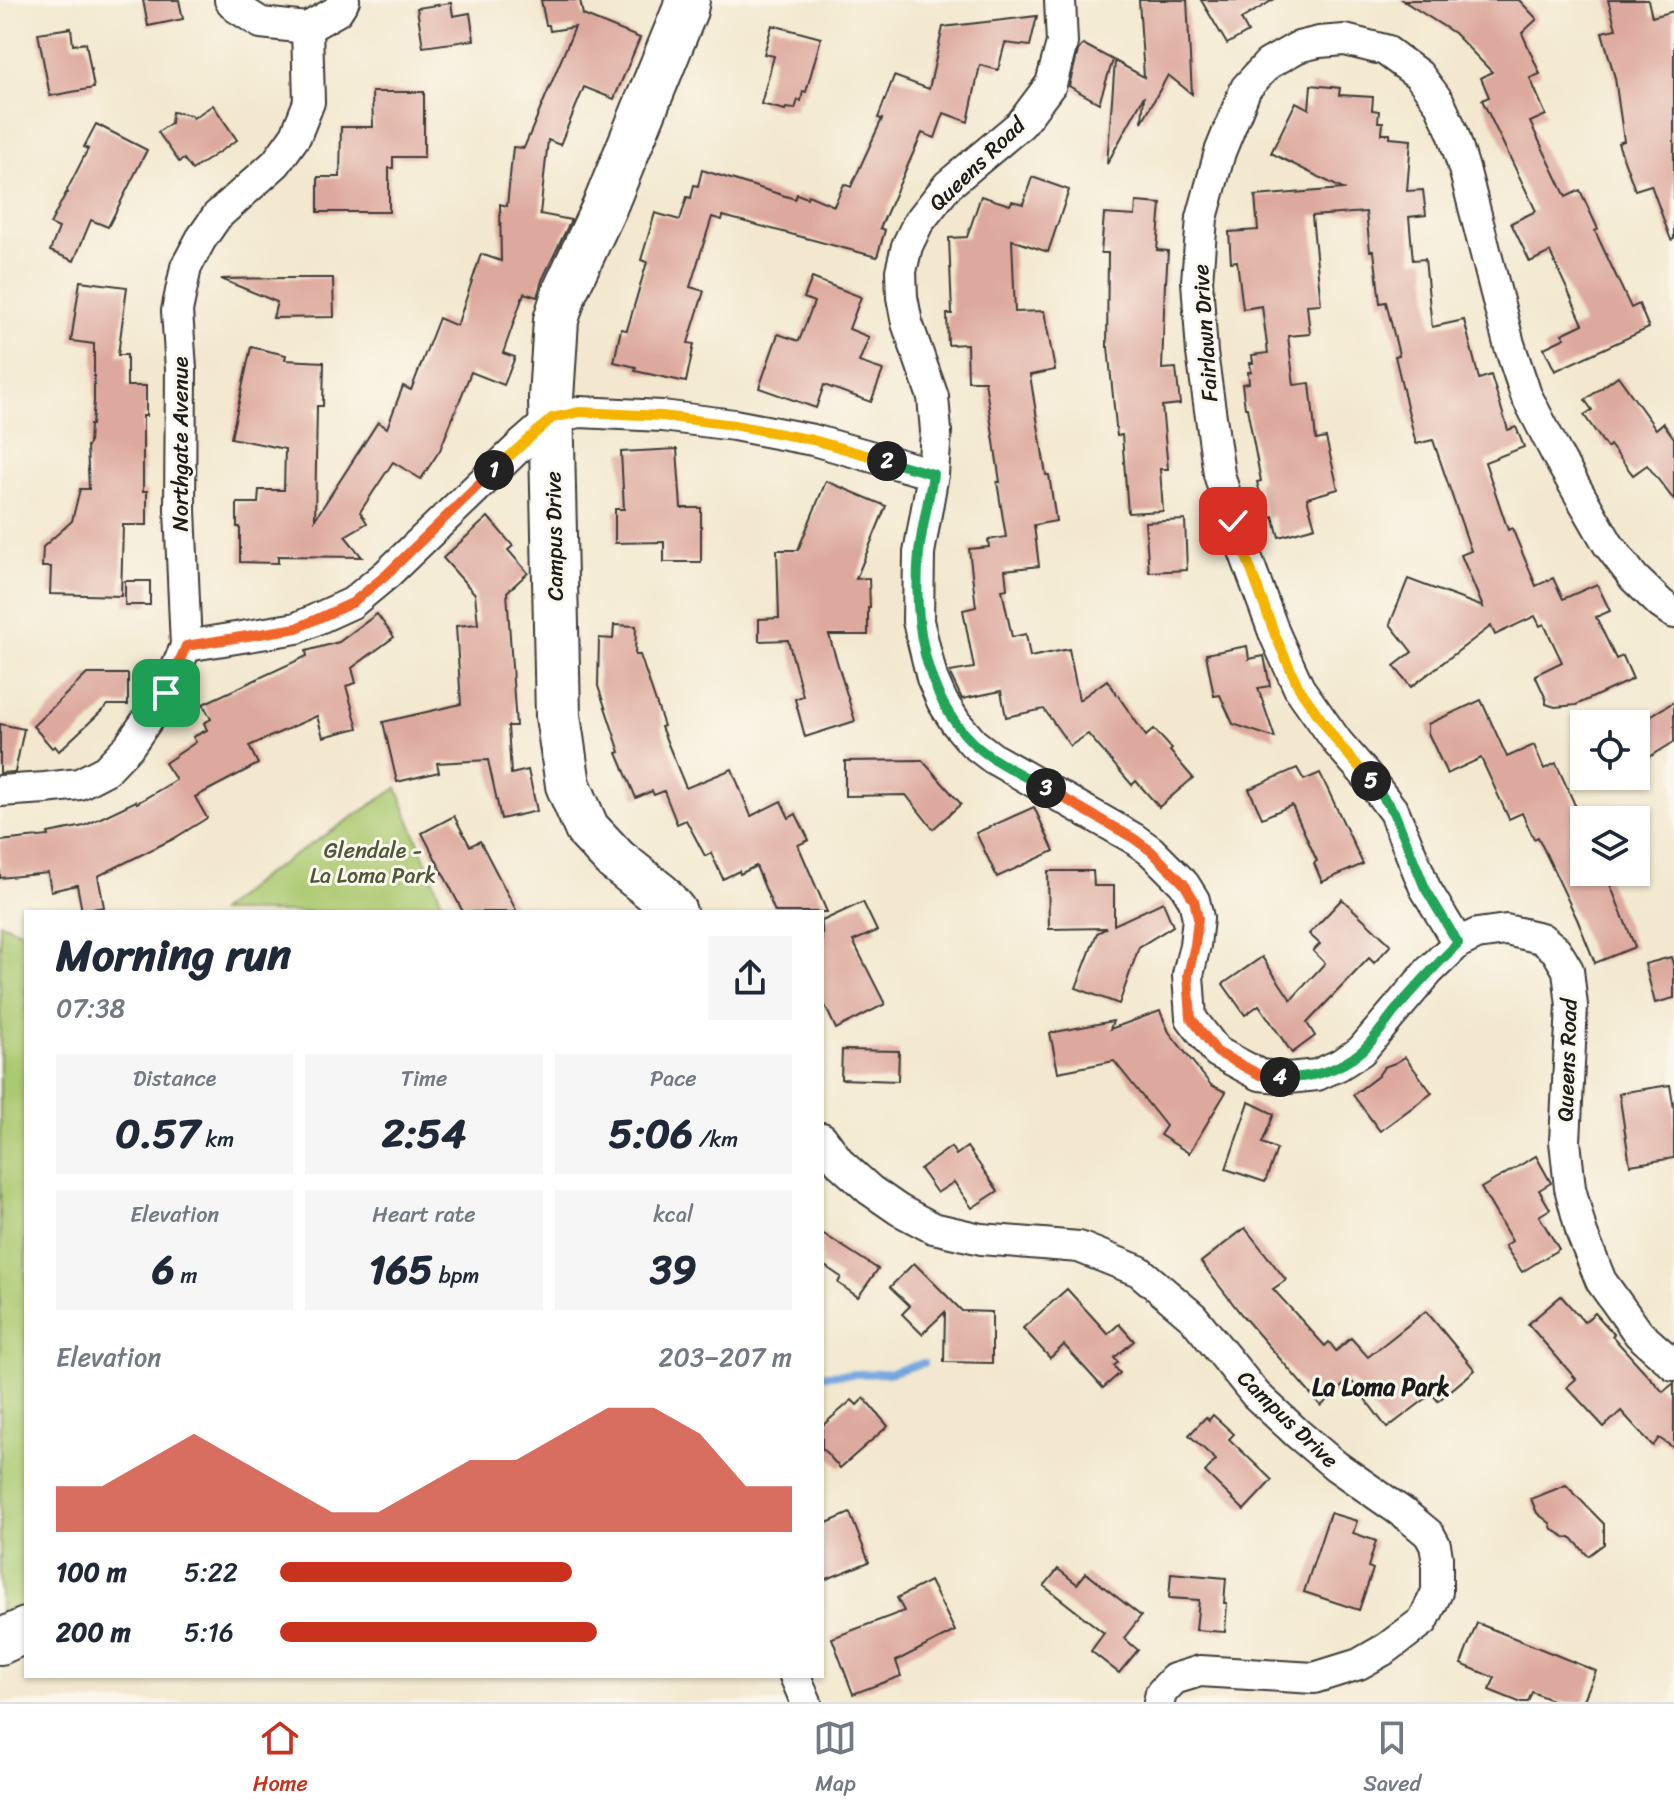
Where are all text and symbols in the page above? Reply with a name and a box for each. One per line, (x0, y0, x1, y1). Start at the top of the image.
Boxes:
street label: Queens Road (919, 106, 1036, 221)
street label: Fairlawn Drive (1181, 263, 1229, 403)
street label: Northgate Avenue (161, 356, 200, 531)
pin: 2 (867, 441, 907, 481)
text: 2 (881, 441, 893, 480)
pin: 1 (474, 450, 514, 490)
text: 1 (489, 450, 499, 489)
street label: Campus Drive (533, 471, 575, 601)
pin (1199, 487, 1267, 555)
icon: check (1211, 499, 1255, 543)
pin (132, 659, 200, 727)
icon: arrive (144, 671, 188, 715)
map controls (1570, 710, 1650, 886)
button: locate (1570, 710, 1650, 790)
pin: 5 (1351, 761, 1391, 801)
text: 5 (1364, 761, 1378, 800)
pin: 3 (1026, 768, 1066, 808)
text: 3 (1040, 768, 1052, 807)
button: layers (1570, 806, 1650, 886)
park label: Glendale - La Loma Park (310, 831, 436, 895)
text: Morning run (56, 916, 291, 994)
button: share (708, 936, 792, 1020)
text: 07:38 (56, 985, 125, 1031)
street label: Queens Road (1545, 997, 1589, 1122)
pin: 4 (1260, 1057, 1300, 1097)
text: 4 (1273, 1057, 1287, 1096)
text: Distance (133, 1059, 216, 1098)
text: Time (401, 1059, 447, 1098)
text: Pace (650, 1059, 697, 1098)
text: 0.57 (115, 1098, 200, 1169)
text: 2:54 (382, 1098, 466, 1169)
text: 5:06 (608, 1098, 693, 1169)
text: km (200, 1120, 234, 1159)
text: /km (693, 1120, 738, 1159)
text: Elevation (130, 1195, 219, 1234)
text: Heart rate (372, 1195, 476, 1234)
text: kcal (653, 1195, 693, 1234)
text: 6 (152, 1234, 175, 1305)
text: 165 (369, 1234, 433, 1305)
text: 39 (650, 1234, 697, 1305)
text: m (175, 1256, 197, 1295)
text: bpm (433, 1256, 479, 1295)
text: Elevation (56, 1334, 161, 1380)
text: 203–207 m (659, 1334, 792, 1380)
street label: Campus Drive (1228, 1360, 1348, 1478)
district label: La Loma Park (1312, 1366, 1450, 1408)
text: 100 m (56, 1549, 127, 1595)
text: 5:22 (184, 1549, 238, 1595)
text: 200 m (56, 1609, 131, 1655)
text: 5:16 (184, 1609, 234, 1655)
tab: Home (253, 1716, 308, 1803)
tab: Map (813, 1716, 857, 1803)
tab: Saved (1363, 1716, 1421, 1803)

